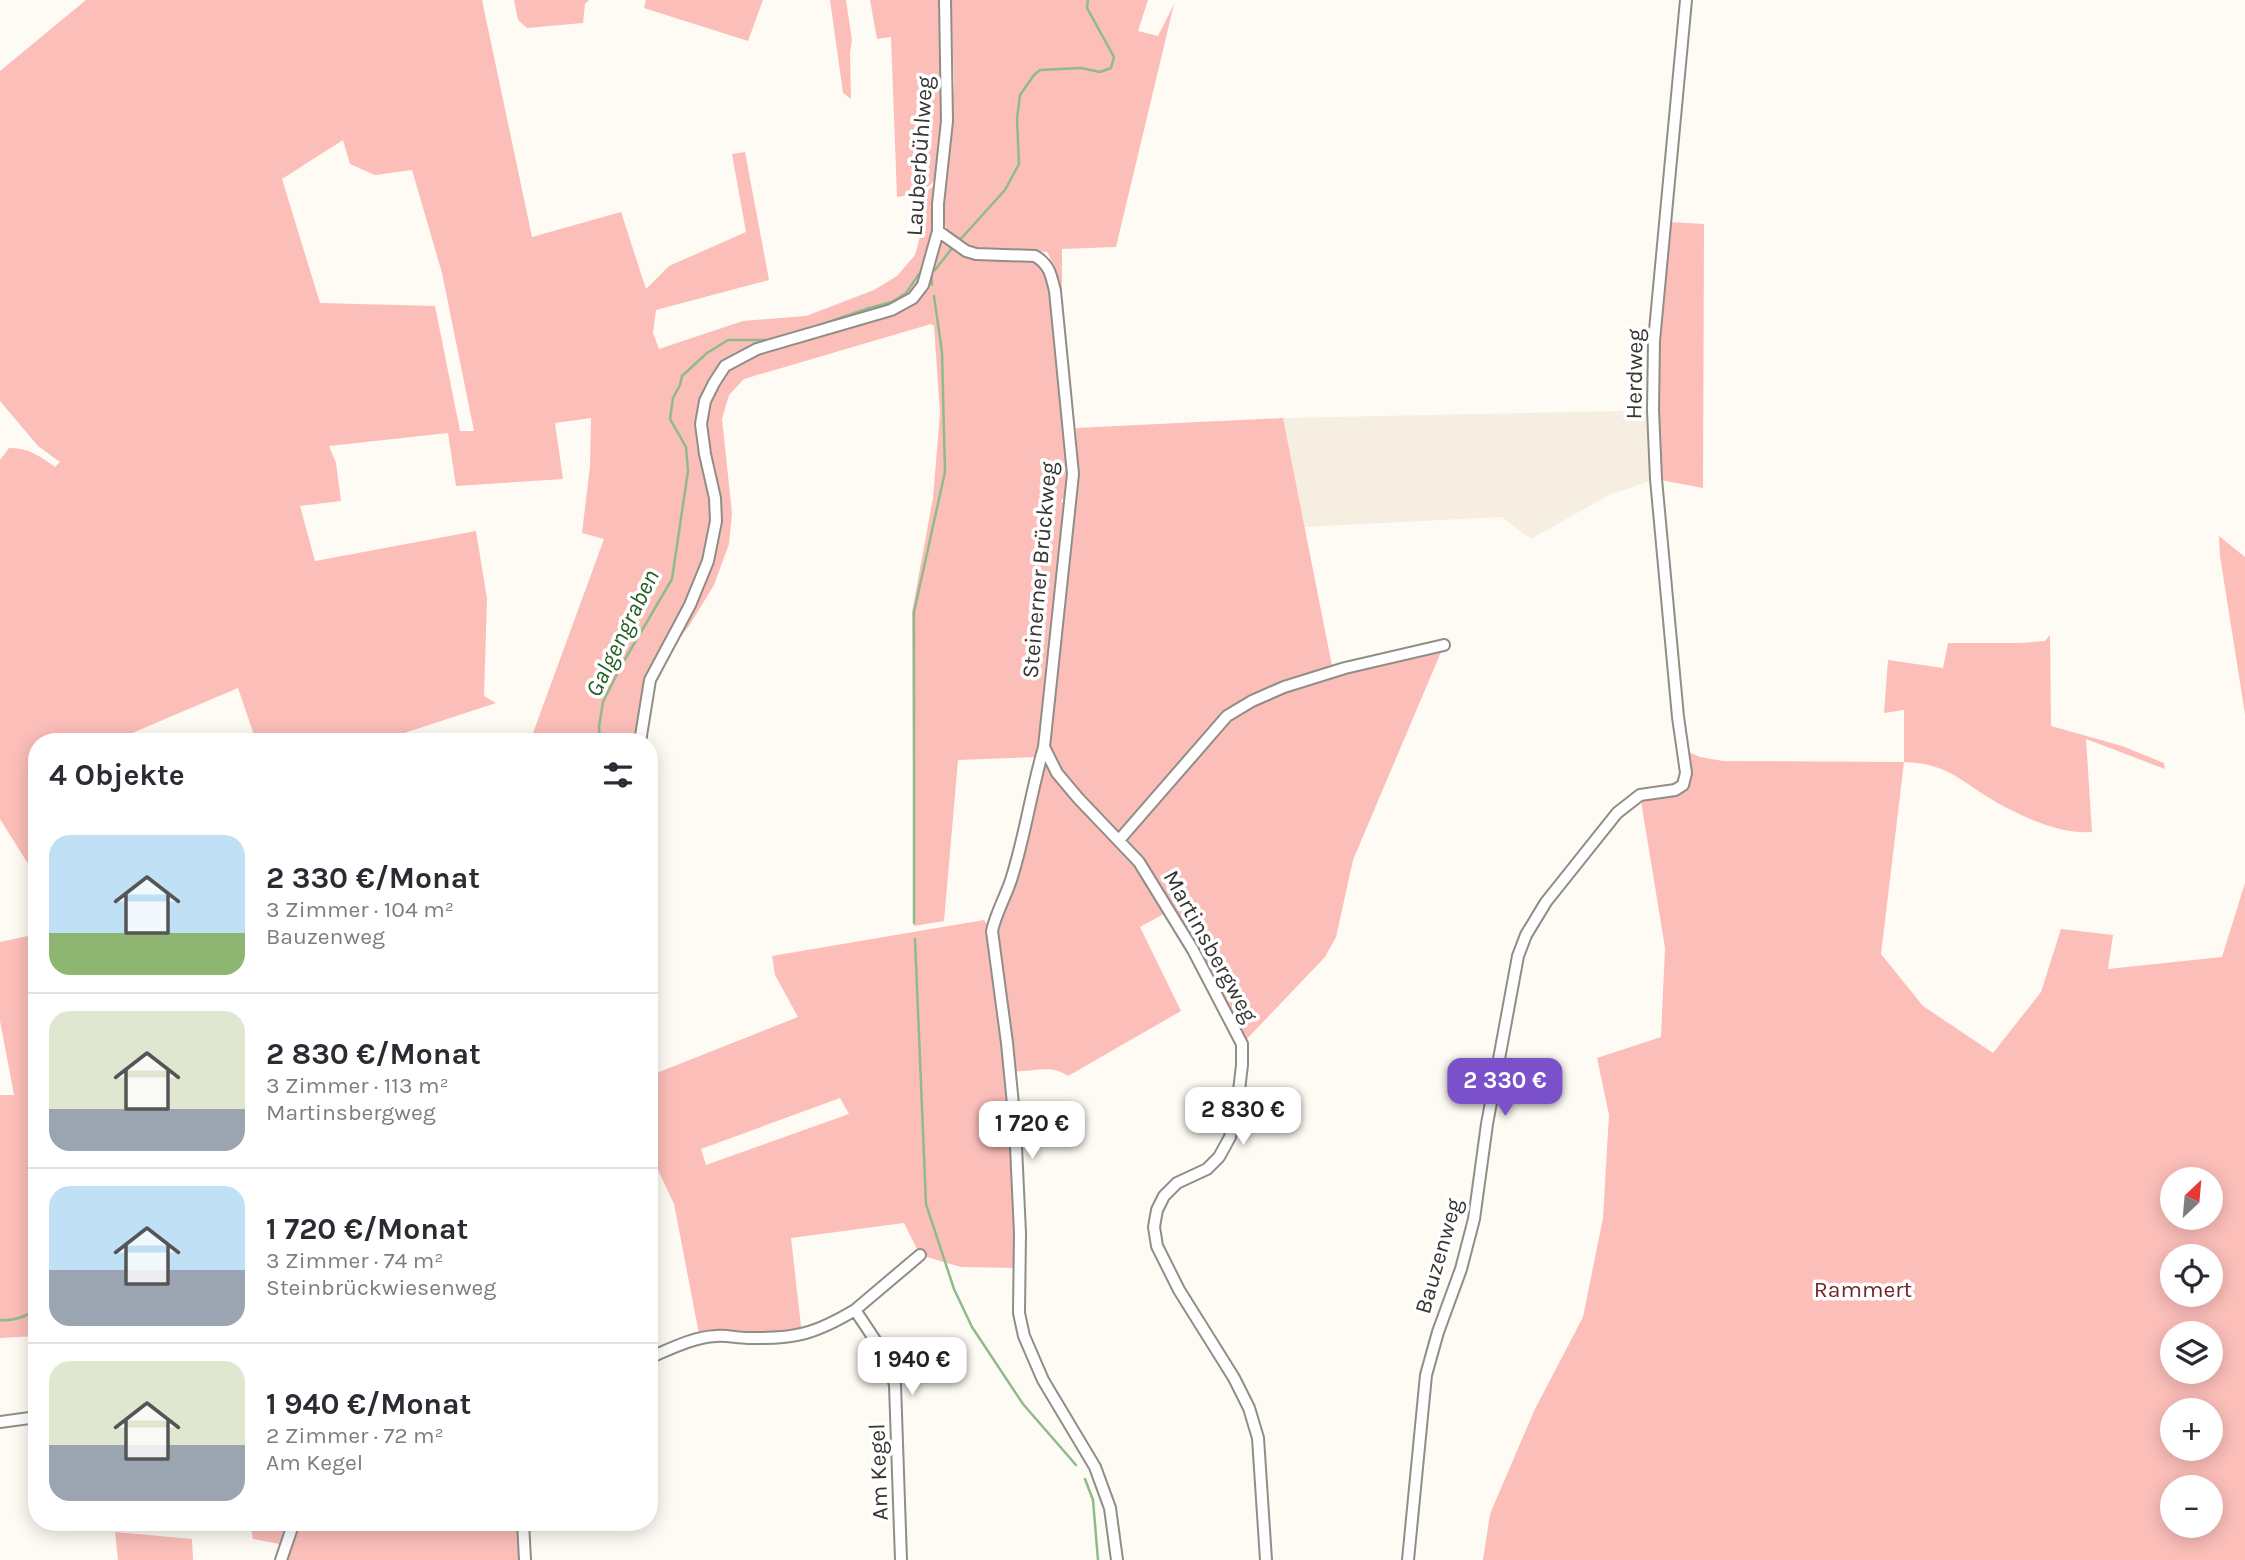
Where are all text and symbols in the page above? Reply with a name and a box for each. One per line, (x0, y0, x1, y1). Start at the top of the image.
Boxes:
street label: Lauberbühlweg (900, 75, 939, 237)
street label: Herdweg (1620, 328, 1649, 420)
street label: Steinerner Brückweg (1017, 461, 1062, 680)
water label: Galgengraben (579, 565, 665, 701)
icon: filters (599, 756, 637, 794)
text: 4 Objekte (49, 757, 185, 793)
text: 2 330 €/Monat (266, 860, 480, 896)
icon: home (105, 863, 189, 947)
street label: Martinsbergweg (1158, 865, 1264, 1027)
text: 3 Zimmer · 104 m² (266, 896, 454, 923)
text: Bauzenweg (266, 923, 385, 950)
text: 2 830 €/Monat (266, 1036, 481, 1072)
icon: home (105, 1039, 189, 1123)
pin: 2 330 € (1440, 1058, 1570, 1118)
text: 2 330 € (1463, 1067, 1547, 1094)
text: 3 Zimmer · 113 m² (266, 1072, 449, 1099)
pin: 2 830 € (1178, 1088, 1308, 1147)
text: 2 830 € (1201, 1096, 1285, 1123)
text: Martinsbergweg (266, 1099, 436, 1126)
pin: 1 720 € (967, 1102, 1097, 1161)
text: 1 720 € (995, 1110, 1069, 1137)
north arrow (2160, 1167, 2222, 1230)
map controls (2160, 1167, 2223, 1538)
street label: Bauzenweg (1409, 1195, 1468, 1317)
text: 1 720 €/Monat (266, 1211, 468, 1247)
icon: home (105, 1214, 189, 1298)
button: locate (2160, 1244, 2223, 1307)
text: 3 Zimmer · 74 m² (266, 1247, 444, 1274)
text: Steinbrückwiesenweg (266, 1274, 496, 1301)
park label: Rammert (1814, 1276, 1913, 1303)
button: layers (2160, 1321, 2223, 1384)
pin: 1 940 € (847, 1338, 977, 1397)
text: 1 940 € (874, 1346, 950, 1373)
text: 1 940 €/Monat (266, 1386, 471, 1422)
icon: home (105, 1389, 189, 1473)
button: + (2160, 1398, 2223, 1461)
text: 2 Zimmer · 72 m² (266, 1422, 444, 1449)
street label: Am Kegel (863, 1423, 894, 1521)
text: Am Kegel (266, 1449, 363, 1476)
button: − (2160, 1475, 2223, 1538)

